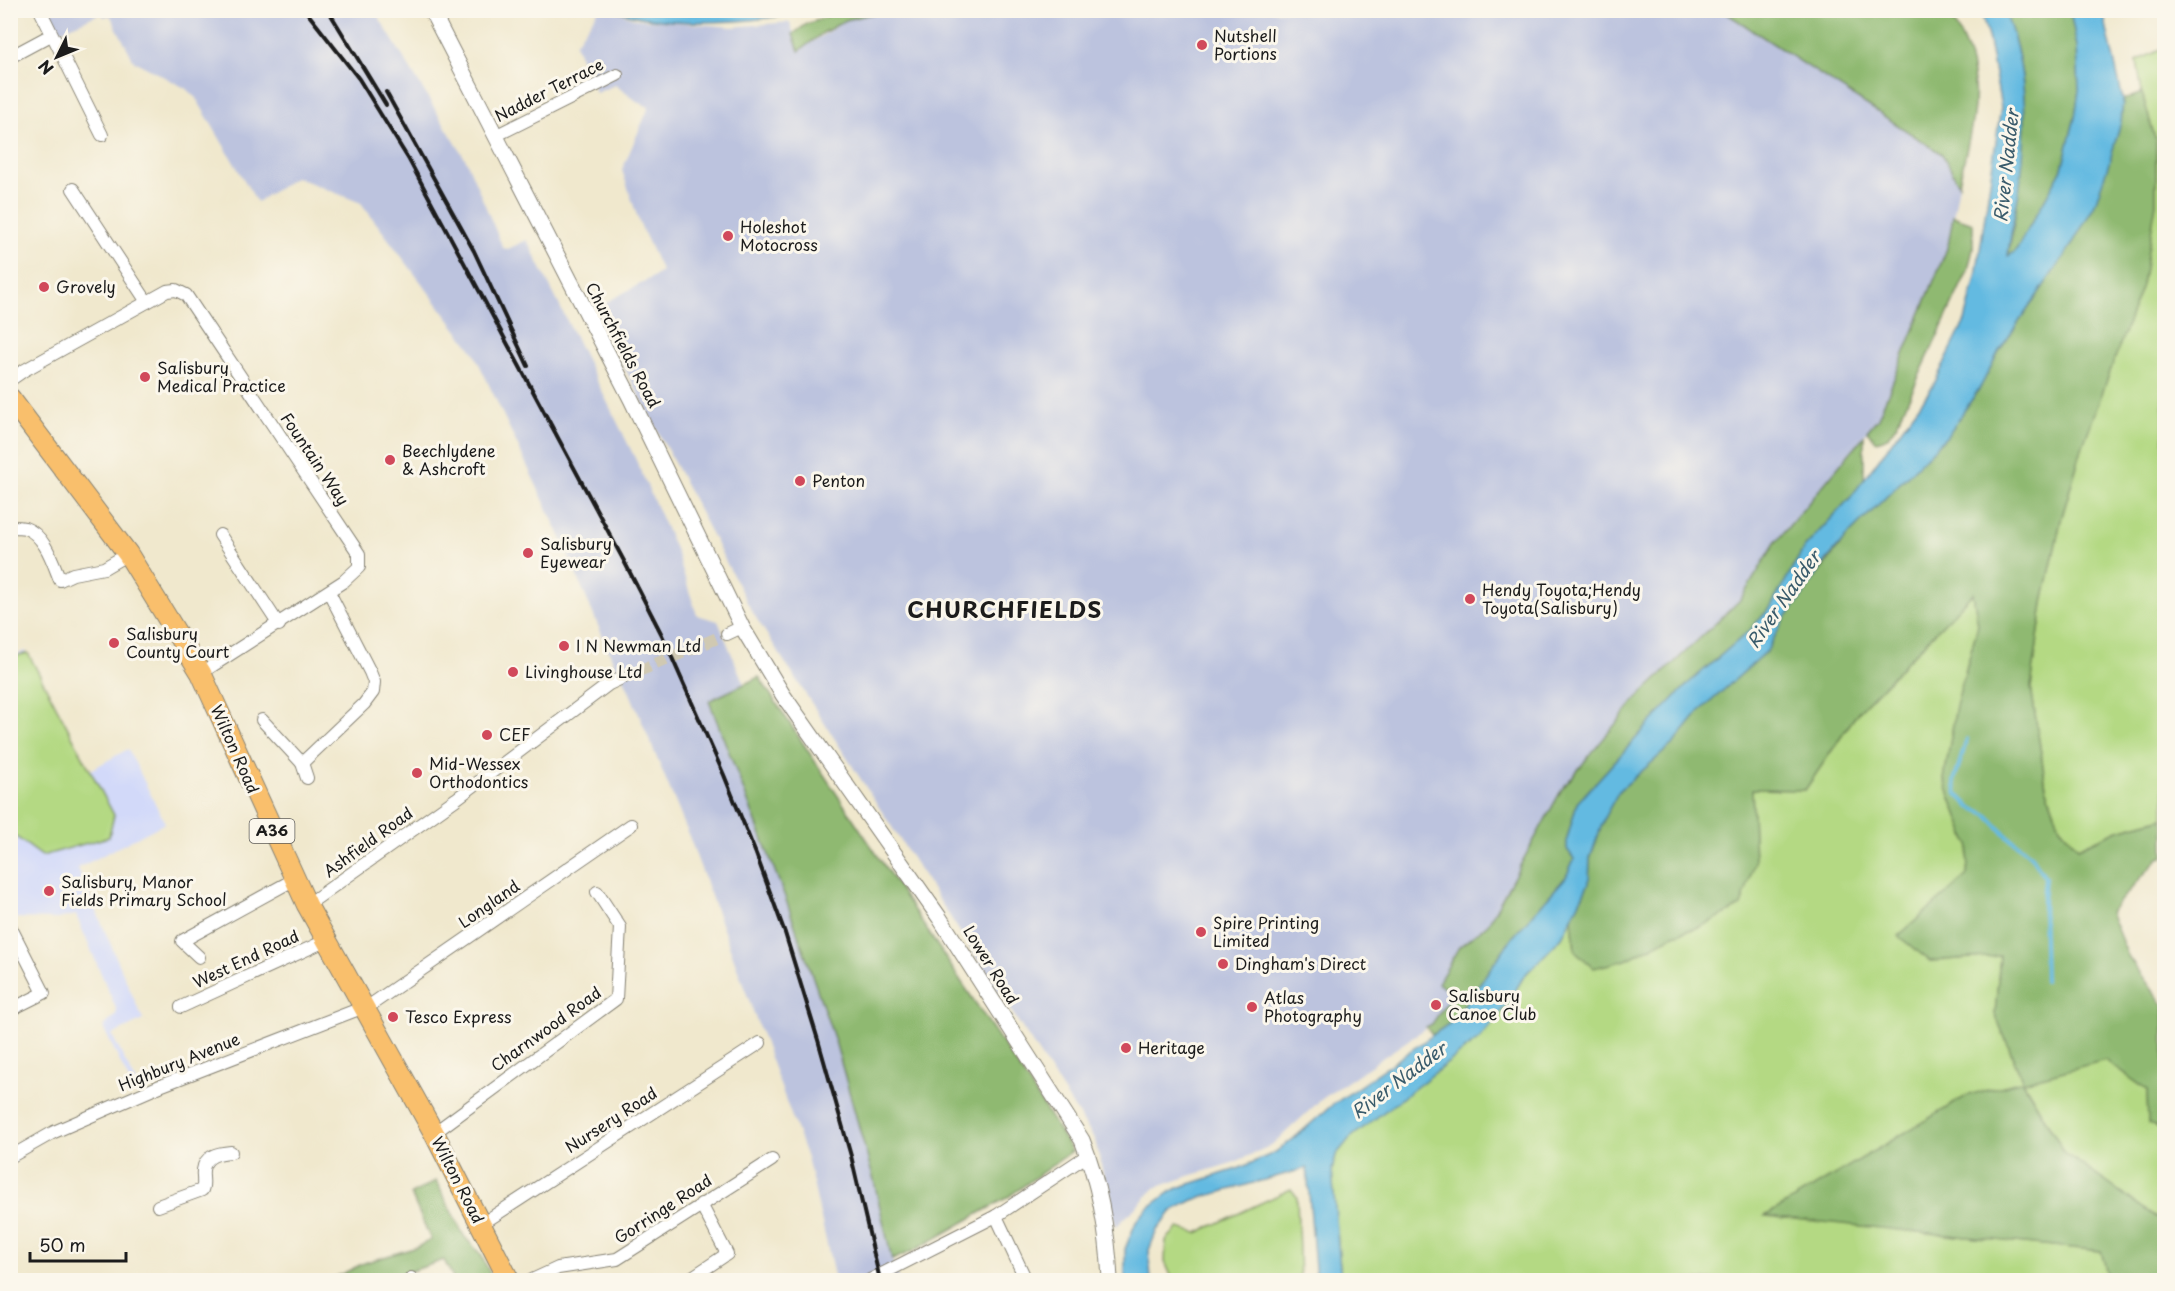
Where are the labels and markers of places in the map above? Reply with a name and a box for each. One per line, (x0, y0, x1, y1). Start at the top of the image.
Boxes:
place label: Nutshell Portions (1214, 23, 1277, 65)
marker: Nutshell Portions (1195, 38, 1209, 52)
place label: Holeshot Motocross (740, 214, 818, 256)
marker: Holeshot Motocross (721, 229, 735, 243)
place label: Grovely (56, 274, 116, 298)
marker: Grovely (37, 280, 51, 294)
place label: Salisbury Medical Practice (157, 355, 286, 397)
marker: Salisbury Medical Practice (138, 370, 152, 384)
place label: Beechlydene & Ashcroft (402, 438, 496, 480)
marker: Beechlydene & Ashcroft (383, 453, 397, 467)
place label: Penton (812, 468, 865, 492)
marker: Penton (793, 474, 807, 488)
place label: Salisbury Eyewear (540, 531, 612, 573)
marker: Salisbury Eyewear (521, 546, 535, 560)
place label: Hendy Toyota;Hendy Toyota(Salisbury) (1482, 577, 1641, 619)
marker: Hendy Toyota;Hendy Toyota(Salisbury) (1463, 592, 1477, 606)
place label: Salisbury County Court (126, 621, 230, 663)
place label: I N Newman Ltd (576, 633, 701, 657)
marker: Salisbury County Court (107, 636, 121, 650)
marker: I N Newman Ltd (557, 639, 571, 653)
place label: Livinghouse Ltd (525, 659, 642, 683)
marker: Livinghouse Ltd (506, 665, 520, 679)
place label: CEF (499, 722, 530, 746)
marker: CEF (480, 728, 494, 742)
place label: Mid-Wessex Orthodontics (429, 751, 528, 793)
marker: Mid-Wessex Orthodontics (410, 766, 424, 780)
place label: Salisbury, Manor Fields Primary School (61, 869, 227, 911)
marker: Salisbury, Manor Fields Primary School (42, 884, 56, 898)
place label: Spire Printing Limited (1213, 910, 1319, 952)
marker: Spire Printing Limited (1194, 925, 1208, 939)
place label: Dingham's Direct (1235, 951, 1366, 975)
marker: Dingham's Direct (1216, 957, 1230, 971)
place label: Salisbury Canoe Club (1448, 983, 1536, 1025)
place label: Atlas Photography (1264, 985, 1362, 1027)
marker: Salisbury Canoe Club (1429, 998, 1443, 1012)
marker: Atlas Photography (1245, 1000, 1259, 1014)
place label: Tesco Express (405, 1004, 512, 1028)
marker: Tesco Express (386, 1010, 400, 1024)
place label: Heritage (1138, 1035, 1205, 1059)
marker: Heritage (1119, 1041, 1133, 1055)

